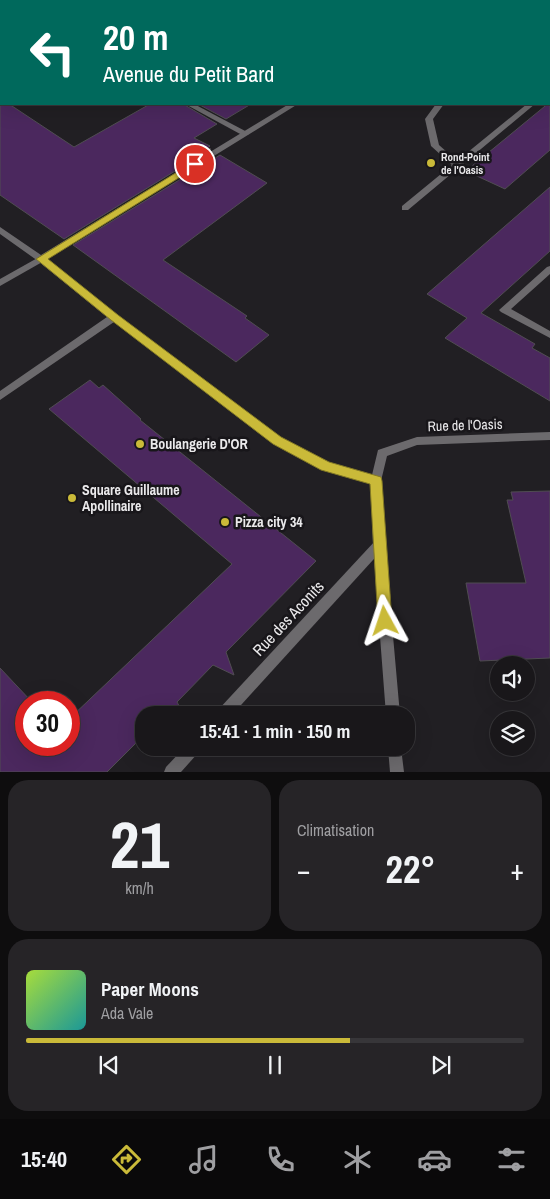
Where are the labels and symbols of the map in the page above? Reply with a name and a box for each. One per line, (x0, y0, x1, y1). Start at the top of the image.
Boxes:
pin (174, 143, 216, 185)
place label: Rond-Point de l'Oasis (441, 150, 490, 177)
marker: Rond-Point de l'Oasis (425, 157, 437, 169)
street label: Rue de l'Oasis (427, 415, 503, 435)
place label: Boulangerie D'OR (150, 435, 248, 453)
marker: Boulangerie D'OR (134, 438, 146, 450)
place label: Square Guillaume Apollinaire (82, 481, 180, 515)
marker: Square Guillaume Apollinaire (66, 492, 78, 504)
place label: Pizza city 34 (235, 513, 303, 531)
marker: Pizza city 34 (219, 516, 231, 528)
street label: Rue des Aconits (247, 576, 329, 660)
position arrow (358, 594, 410, 646)
speed limit sign: 30 (15, 691, 80, 756)

